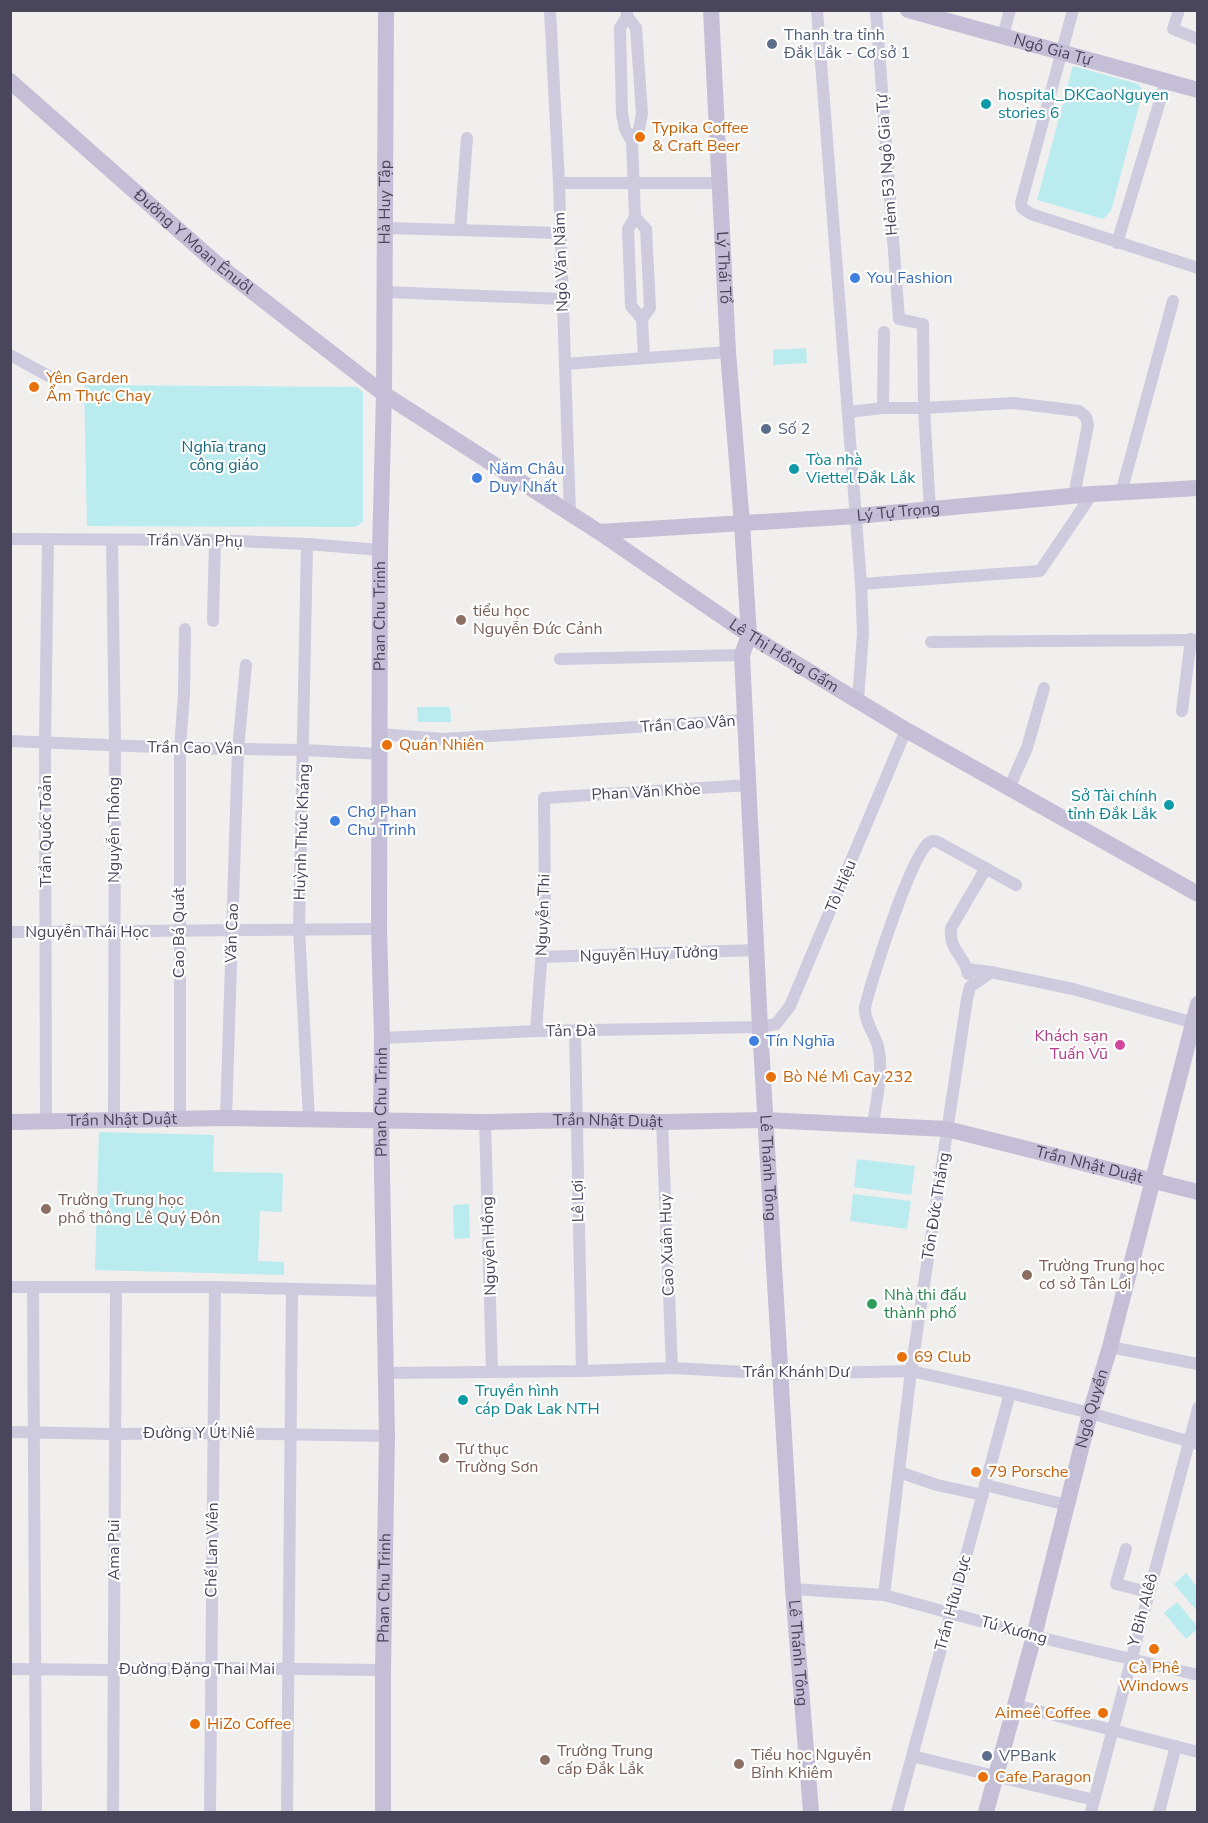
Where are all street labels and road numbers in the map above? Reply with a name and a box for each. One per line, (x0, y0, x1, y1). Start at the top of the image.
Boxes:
street label: Ngô Gia Tự (1011, 29, 1095, 71)
street label: Hẻm 53 Ngô Gia Tự (871, 93, 903, 236)
street label: Hà Huy Tập (374, 160, 396, 245)
street label: Đường Y Moan Ênuôl (128, 184, 258, 299)
street label: Ngô Văn Năm (548, 212, 574, 312)
street label: Lý Thái Tổ (711, 231, 737, 305)
street label: Lý Tự Trọng (856, 497, 941, 527)
street label: Trần Văn Phụ (147, 529, 243, 553)
street label: Phan Chu Trinh (369, 561, 391, 671)
street label: Lê Thị Hồng Gấm (725, 613, 843, 698)
street label: Trần Cao Vân (640, 710, 736, 738)
street label: Trần Cao Vân (147, 736, 243, 760)
street label: Huỳnh Thúc Kháng (289, 763, 315, 901)
street label: Trần Quốc Toản (35, 775, 57, 887)
street label: Nguyễn Thông (103, 777, 125, 883)
street label: Phan Văn Khòe (591, 778, 701, 806)
street label: Tô Hiệu (820, 856, 862, 916)
street label: Nguyễn Thi (531, 873, 555, 957)
street label: Cao Bá Quát (168, 887, 190, 978)
street label: Văn Cao (220, 903, 244, 964)
street label: Nguyễn Thái Học (25, 921, 149, 943)
street label: Nguyễn Huy Tưởng (580, 941, 718, 967)
street label: Tản Đà (546, 1020, 596, 1042)
street label: Phan Chu Trinh (370, 1047, 393, 1157)
street label: Trần Nhật Duật (67, 1108, 178, 1132)
street label: Trần Nhật Duật (553, 1109, 663, 1133)
street label: Lê Thánh Tông (754, 1114, 782, 1222)
street label: Trần Nhật Duật (1033, 1141, 1146, 1189)
street label: Tôn Đức Thắng (917, 1151, 955, 1261)
street label: Lê Lợi (567, 1180, 589, 1222)
street label: Cao Xuân Huy (654, 1193, 680, 1297)
street label: Nguyên Hồng (476, 1196, 502, 1296)
street label: Trần Khánh Dư (743, 1361, 850, 1383)
street label: Ngô Quyền (1071, 1366, 1114, 1451)
street label: Đường Y Út Niê (142, 1422, 255, 1444)
street label: Chế Lan Viên (200, 1502, 224, 1598)
street label: Ama Pui (103, 1520, 125, 1580)
street label: Phan Chu Trinh (372, 1533, 396, 1643)
street label: Trần Hữu Dực (930, 1552, 976, 1653)
street label: Y Bih Alêô (1122, 1571, 1163, 1650)
street label: Lê Thánh Tông (783, 1599, 813, 1707)
street label: Tú Xương (978, 1611, 1050, 1649)
street label: Đường Đặng Thai Mai (118, 1658, 275, 1680)

